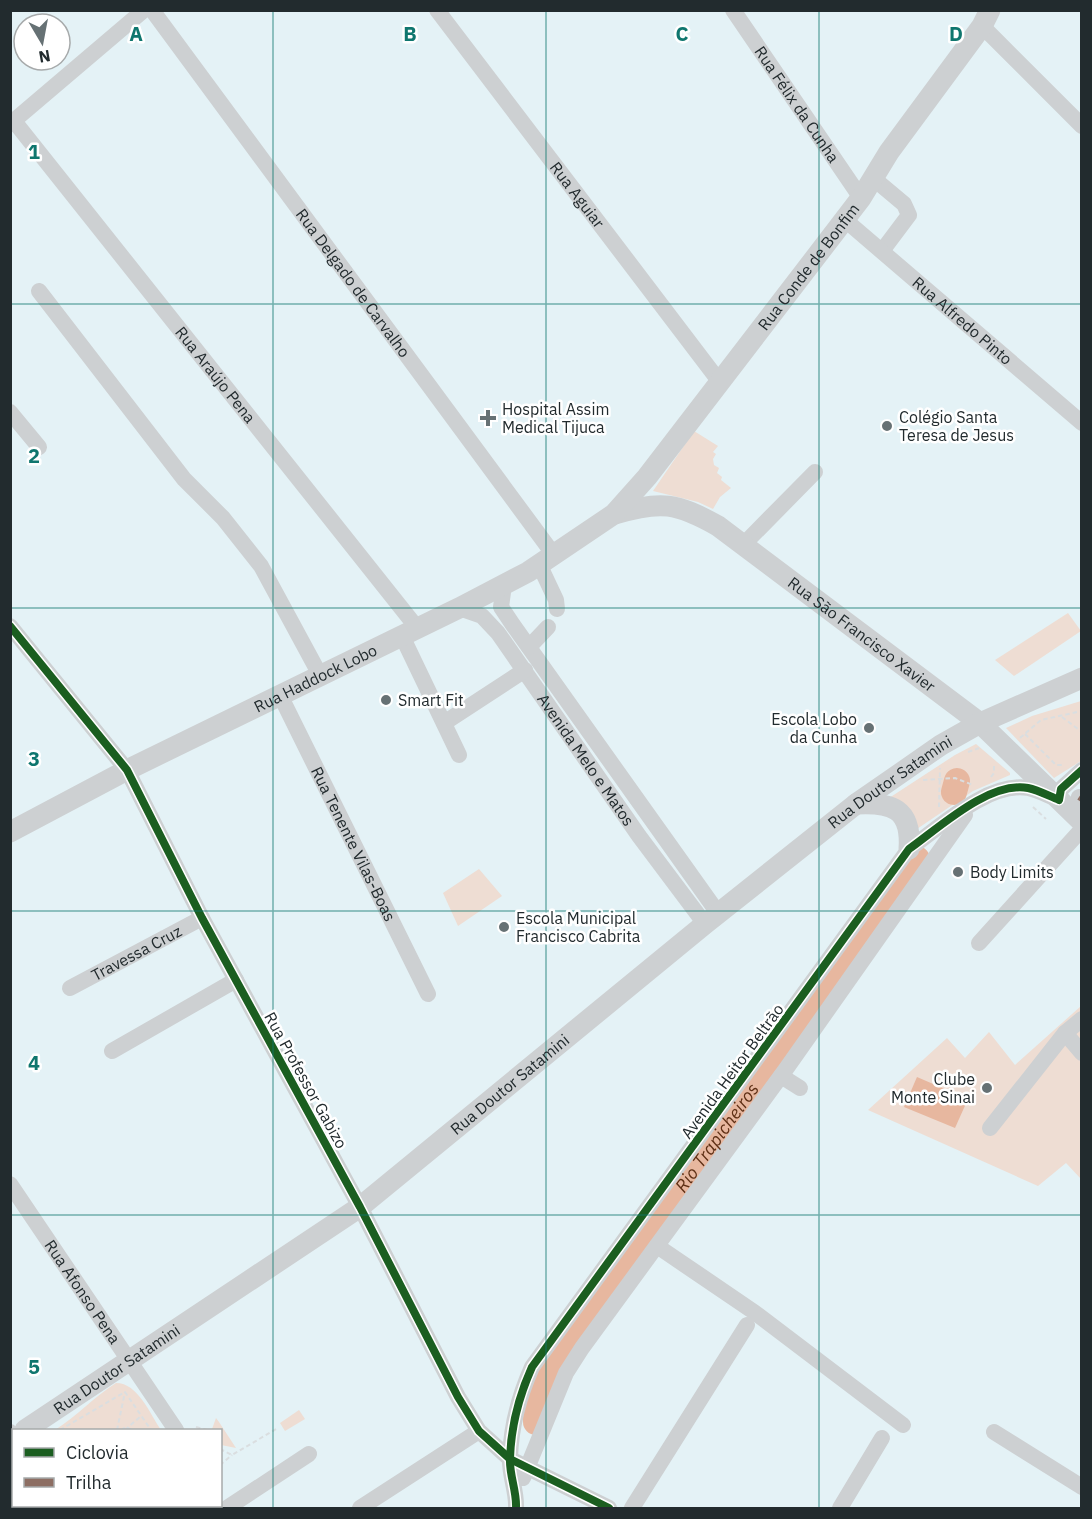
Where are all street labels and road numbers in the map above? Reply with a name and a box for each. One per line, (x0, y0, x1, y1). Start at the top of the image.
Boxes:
street label: Rua Félix da Cunha (750, 42, 844, 167)
street label: Rua Aguiar (546, 158, 609, 232)
street label: Rua Conde de Bonfim (753, 199, 863, 334)
street label: Rua Delgado de Carvalho (292, 205, 415, 361)
street label: Rua Alfredo Pinto (908, 272, 1017, 369)
street label: Rua Araújo Pena (171, 322, 260, 427)
street label: Rua São Francisco Xavier (784, 572, 940, 696)
street label: Rua Haddock Lobo (251, 640, 380, 717)
street label: Avenida Melo e Matos (533, 690, 639, 830)
street label: Rua Doutor Satamini (824, 731, 955, 833)
street label: Rua Tenente Vilas-Boas (307, 763, 400, 924)
street label: Travessa Cruz (88, 921, 185, 985)
street label: Avenida Heitor Beltrão (676, 1000, 788, 1142)
street label: Rua Professor Gabizo (260, 1008, 352, 1152)
street label: Rua Doutor Satamini (446, 1030, 573, 1139)
street label: Rua Afonso Pena (40, 1236, 125, 1348)
street label: Rua Doutor Satamini (50, 1320, 184, 1418)

